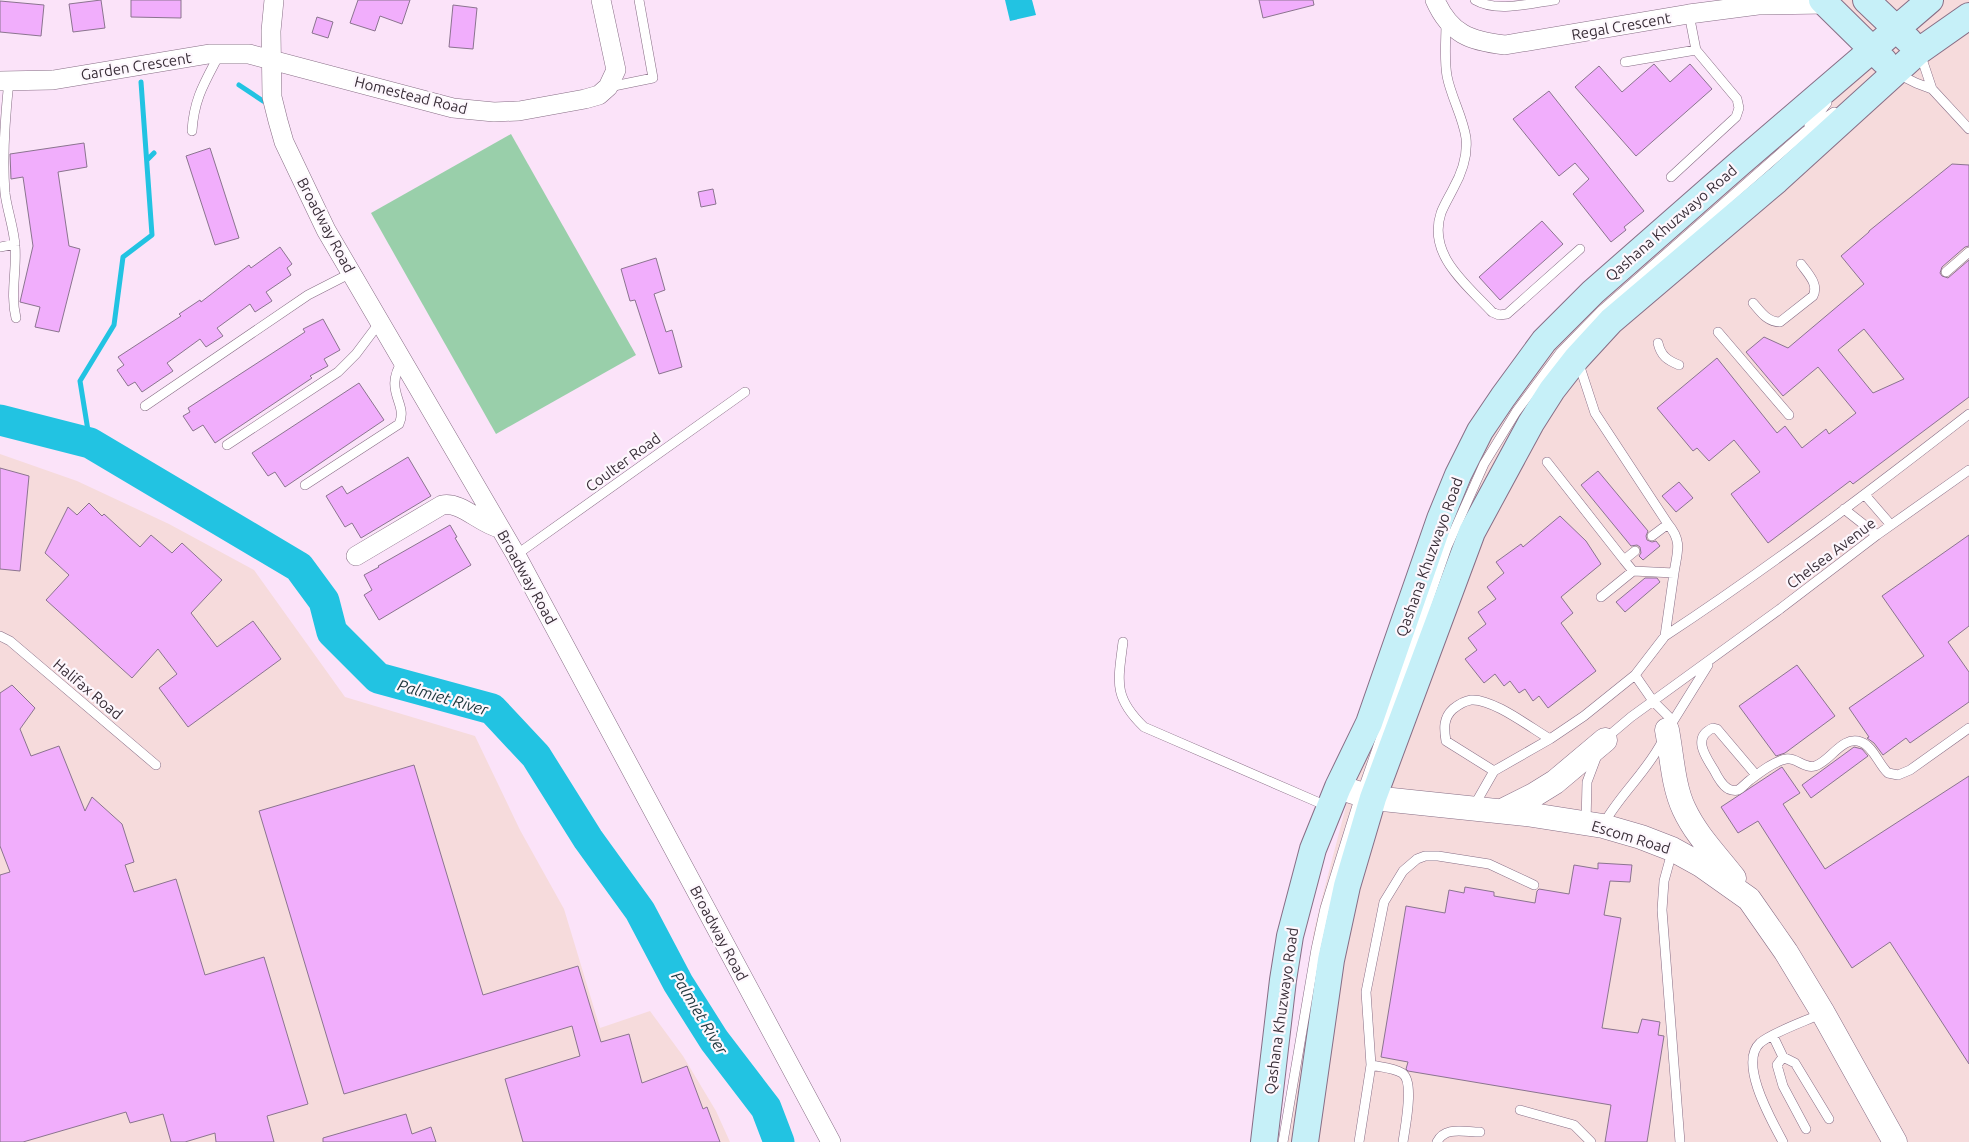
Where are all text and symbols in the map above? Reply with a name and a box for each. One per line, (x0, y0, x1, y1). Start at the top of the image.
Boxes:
street label: Regal Crescent (1570, 9, 1672, 43)
street label: Garden Crescent (79, 49, 193, 83)
street label: Homestead Road (353, 73, 469, 117)
street label: Qashana Khuzwayo Road (1602, 161, 1740, 285)
street label: Broadway Road (294, 175, 358, 275)
street label: Coulter Road (582, 429, 664, 495)
street label: Qashana Khuzwayo Road (1392, 475, 1466, 639)
street label: Chelsea Avenue (1783, 514, 1879, 592)
street label: Broadway Road (494, 527, 560, 627)
street label: Halifax Road (50, 655, 126, 723)
water label: Palmiet River (396, 675, 491, 719)
street label: Escom Road (1590, 817, 1672, 857)
street label: Broadway Road (687, 883, 751, 983)
street label: Qashana Khuzwayo Road (1261, 926, 1301, 1096)
water label: Palmiet River (668, 968, 732, 1058)

